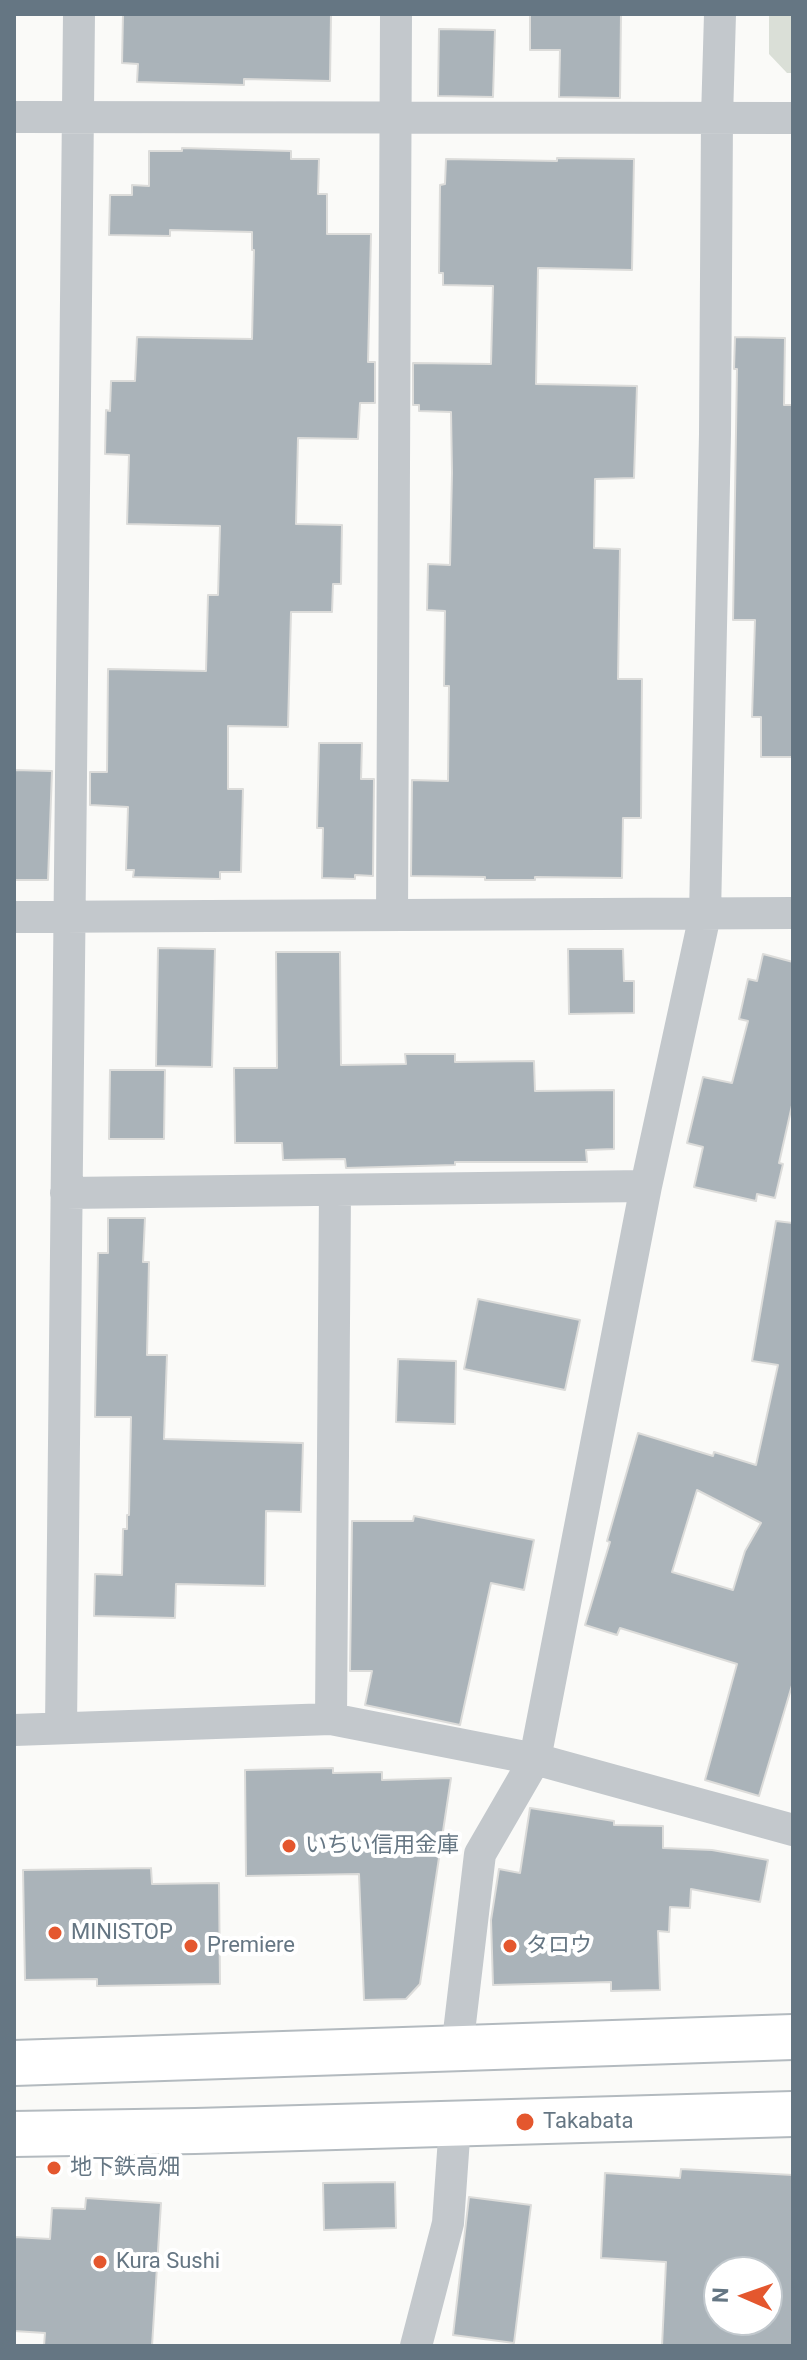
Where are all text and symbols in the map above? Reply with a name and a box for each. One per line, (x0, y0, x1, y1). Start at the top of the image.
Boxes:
place label: いちい信用金庫 (305, 1833, 459, 1859)
marker: いちい信用金庫 (280, 1837, 298, 1855)
place label: MINISTOP (71, 1920, 173, 1946)
marker: MINISTOP (46, 1924, 64, 1942)
place label: Premiere (207, 1933, 295, 1959)
place label: タロウ (526, 1933, 592, 1959)
marker: Premiere (182, 1937, 200, 1955)
marker: タロウ (501, 1937, 519, 1955)
place label: Takabata (543, 2109, 633, 2135)
marker: Takabata (514, 2111, 536, 2133)
place label: 地下鉄高畑 (70, 2155, 180, 2181)
marker: 地下鉄高畑 (45, 2159, 63, 2177)
place label: Kura Sushi (116, 2249, 220, 2275)
marker: Kura Sushi (91, 2253, 109, 2271)
north arrow (703, 2256, 783, 2336)
text: N (708, 2287, 733, 2303)

